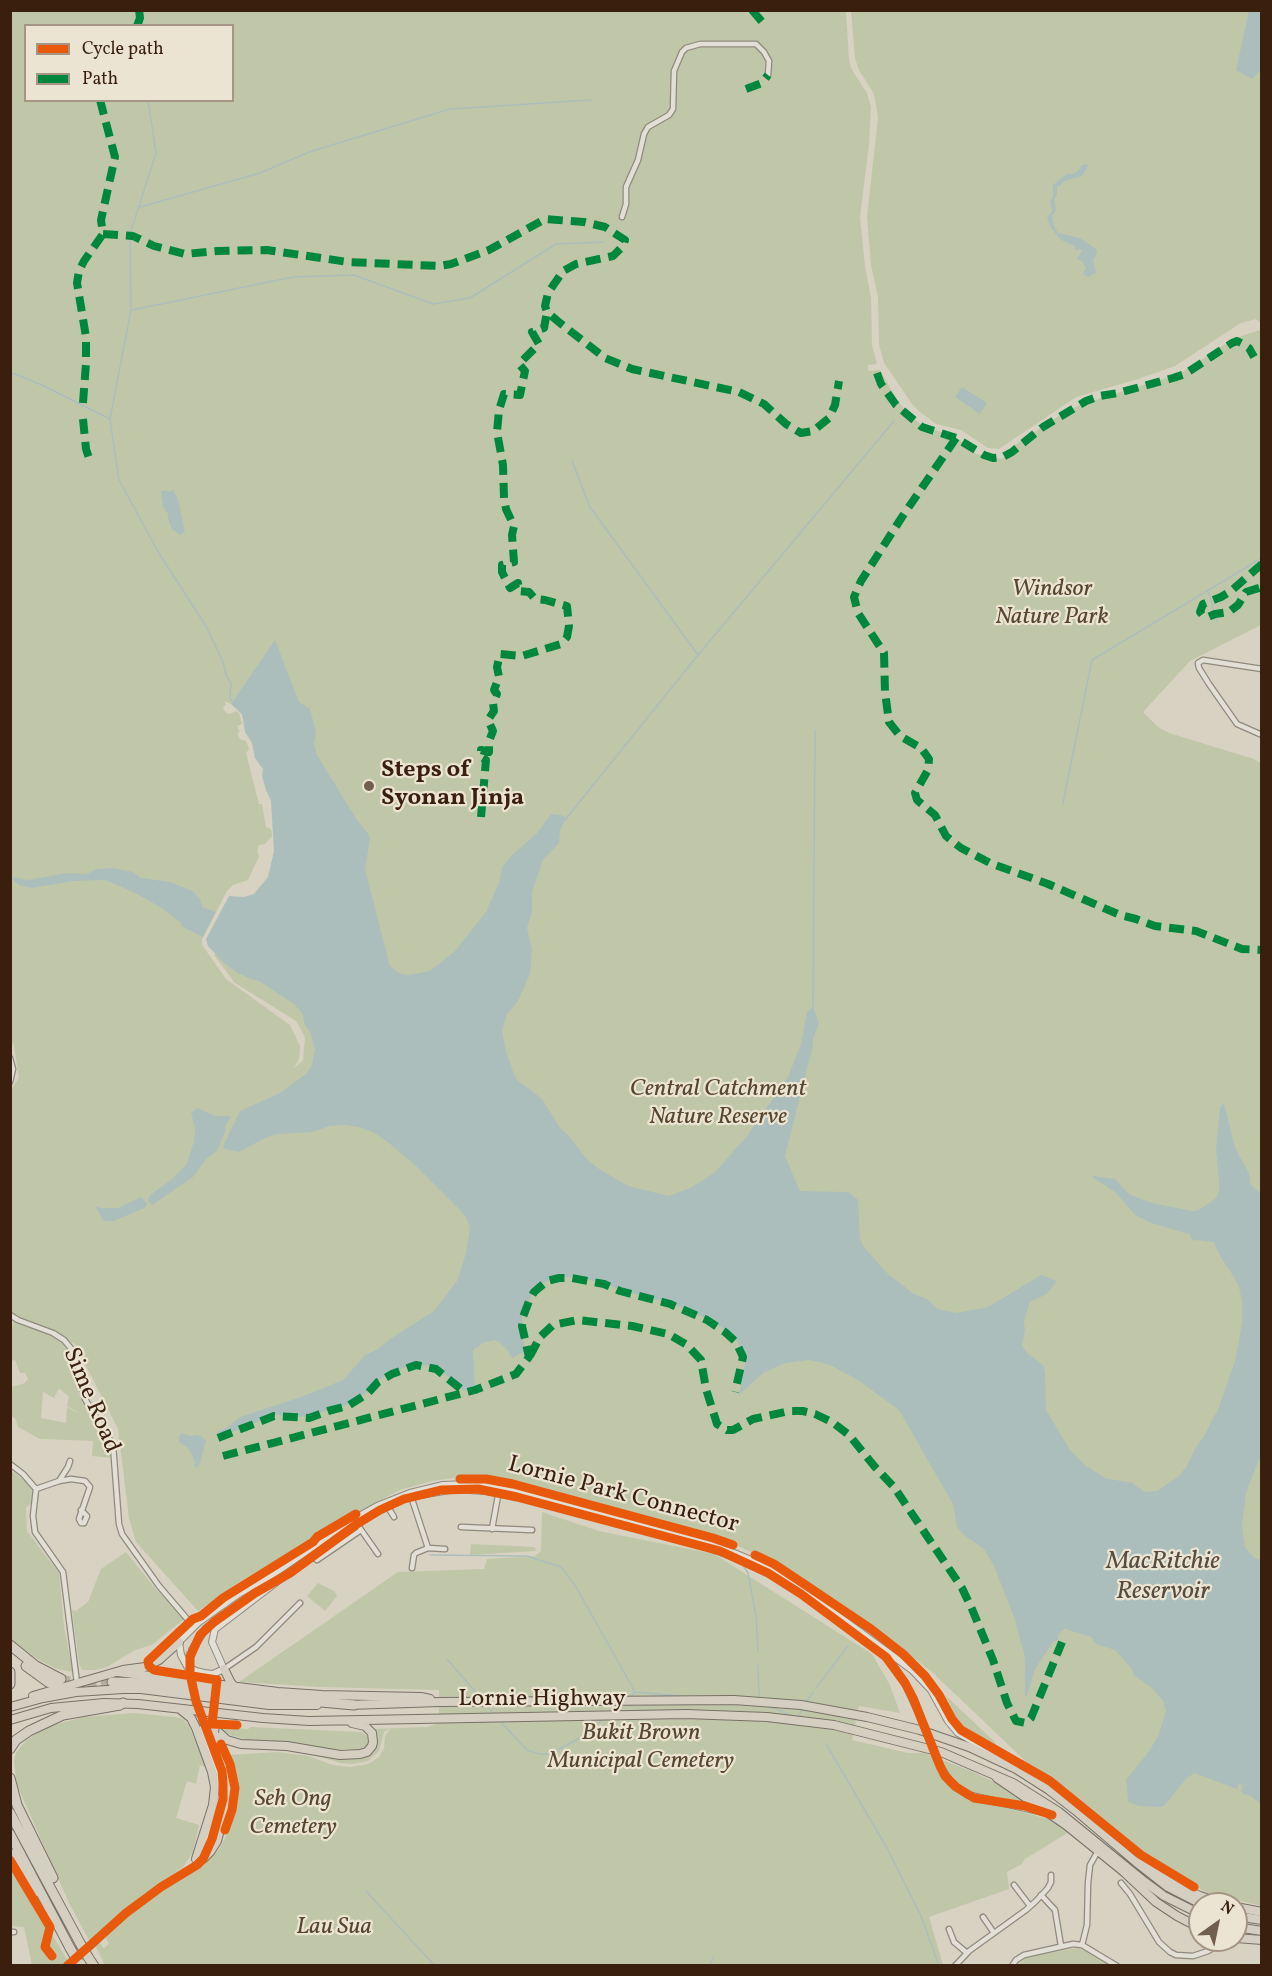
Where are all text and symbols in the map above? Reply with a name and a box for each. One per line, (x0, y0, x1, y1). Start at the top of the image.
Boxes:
legend (24, 24, 234, 102)
text: Cycle path (82, 37, 164, 62)
text: Path (82, 67, 118, 92)
park label: Windsor Nature Park (995, 577, 1109, 633)
place label: Steps of Syonan Jinja (381, 758, 524, 814)
marker: Steps of Syonan Jinja (362, 779, 376, 793)
park label: Central Catchment Nature Reserve (630, 1077, 806, 1133)
street label: Sime Road (55, 1344, 125, 1458)
street label: Lornie Park Connector (504, 1451, 742, 1541)
water label: MacRitchie Reservoir (1106, 1547, 1220, 1608)
street label: Lornie Highway (458, 1687, 626, 1715)
park label: Bukit Brown Municipal Cemetery (548, 1721, 734, 1777)
park label: Seh Ong Cemetery (249, 1787, 337, 1843)
north arrow (1188, 1892, 1248, 1952)
text: N (1216, 1896, 1238, 1921)
park label: Lau Sua (296, 1915, 372, 1943)

